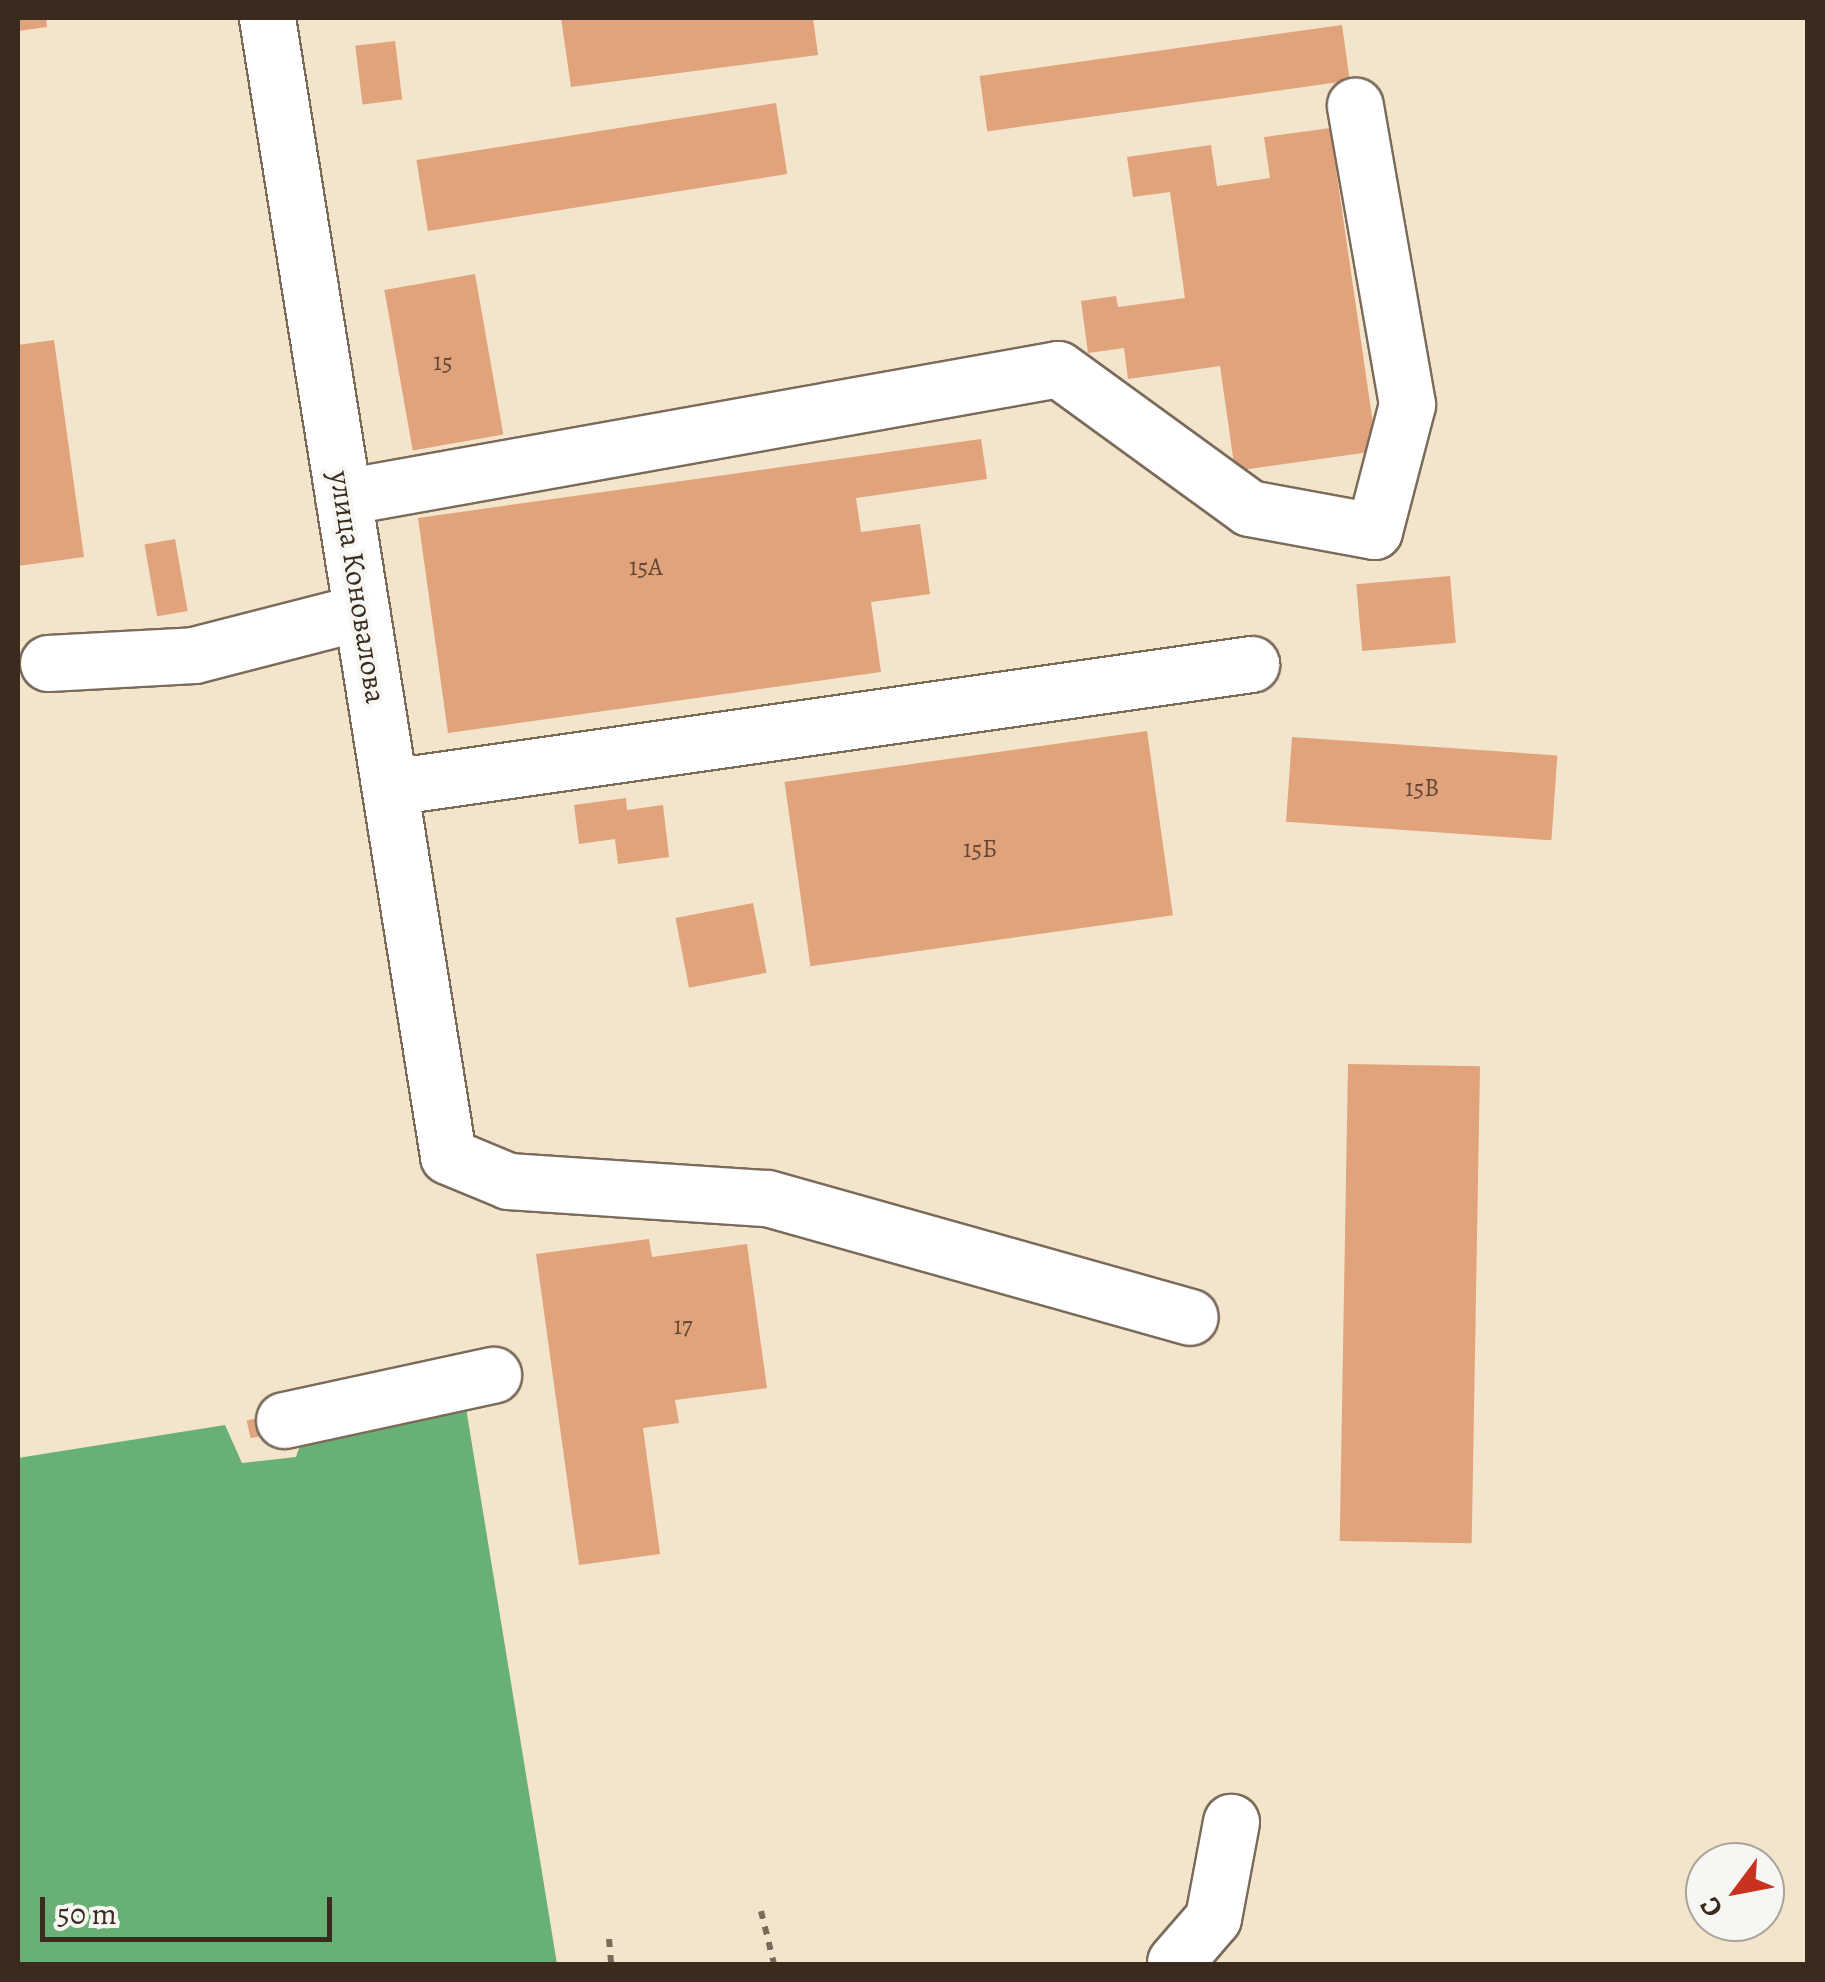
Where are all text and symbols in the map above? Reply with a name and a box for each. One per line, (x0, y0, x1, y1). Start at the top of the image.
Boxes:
house number: 15 (433, 347, 453, 377)
street label: улица Коновалова (322, 468, 394, 706)
house number: 15А (629, 552, 663, 582)
house number: 15В (1405, 773, 1439, 803)
house number: 15Б (963, 834, 997, 864)
house number: 17 (673, 1311, 693, 1341)
north arrow (1685, 1842, 1785, 1942)
scale bar (45, 1877, 338, 1939)
text: С (1691, 1889, 1732, 1924)
text: 50 m (57, 1894, 117, 1934)

